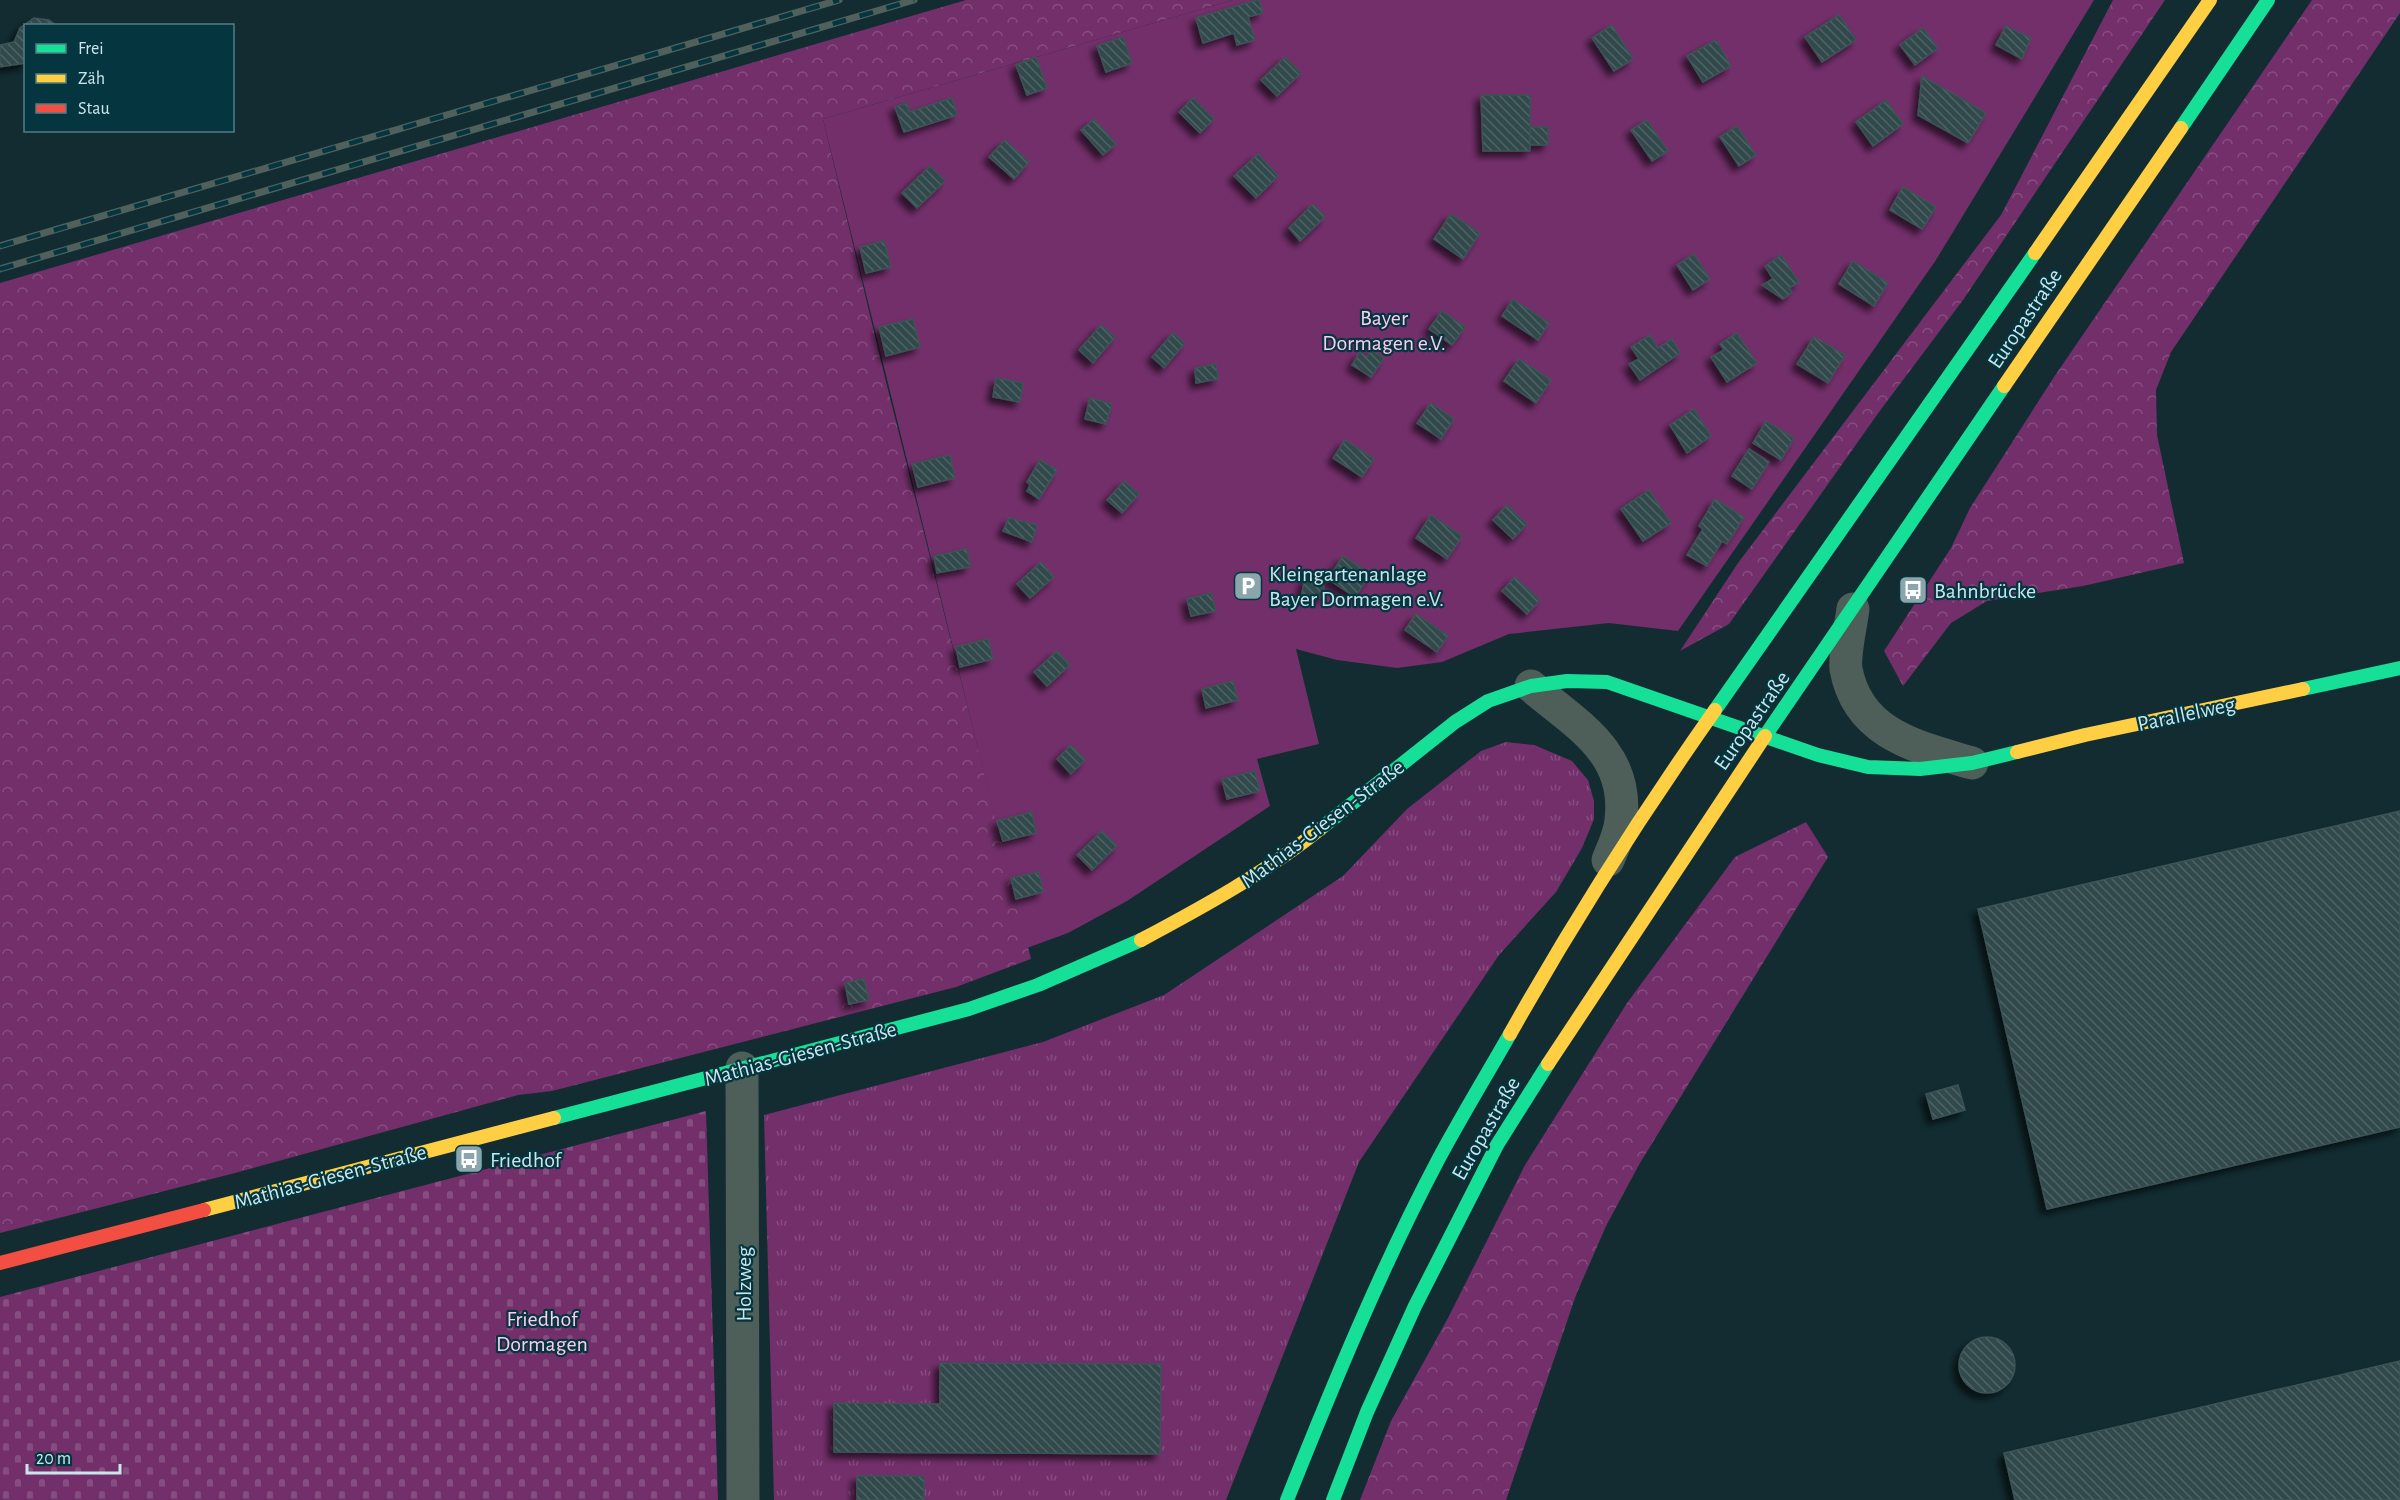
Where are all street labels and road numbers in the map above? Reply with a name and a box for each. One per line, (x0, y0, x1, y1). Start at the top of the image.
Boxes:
street label: Europastraße (1984, 265, 2066, 372)
street label: Europastraße (1710, 667, 1794, 774)
street label: Parallelweg (2135, 693, 2237, 735)
street label: Mathias-Giesen-Straße (1237, 755, 1408, 892)
street label: Mathias-Giesen-Straße (702, 1018, 899, 1090)
street label: Europastraße (1448, 1073, 1524, 1184)
street label: Mathias-Giesen-Straße (232, 1141, 429, 1213)
street label: Holzweg (733, 1246, 755, 1322)

